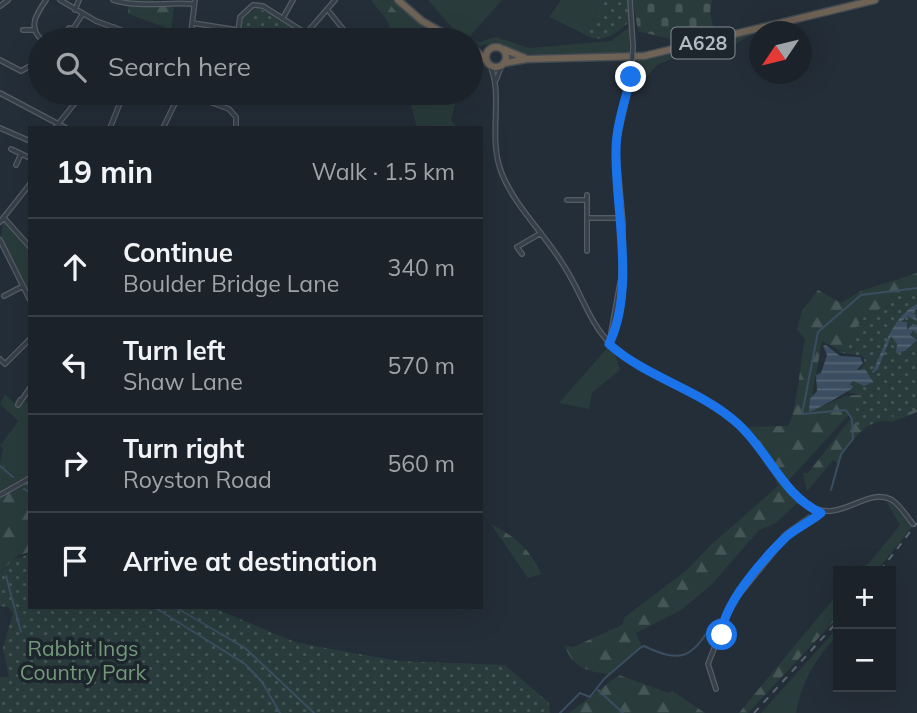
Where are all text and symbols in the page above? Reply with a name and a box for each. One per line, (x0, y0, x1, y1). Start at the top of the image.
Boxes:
north arrow (749, 21, 812, 84)
search box (28, 28, 483, 105)
road number: A628 (672, 28, 734, 58)
icon: search (52, 48, 90, 86)
text: Search here (108, 50, 251, 83)
route end (615, 61, 646, 92)
text: 19 min (56, 153, 153, 191)
text: Walk · 1.5 km (311, 157, 455, 186)
text: Continue (123, 236, 233, 269)
icon: ahead (56, 248, 94, 286)
text: 340 m (387, 253, 455, 282)
text: Boulder Bridge Lane (123, 269, 339, 298)
text: Turn left (123, 334, 225, 367)
icon: left (56, 346, 94, 384)
text: 570 m (387, 351, 455, 380)
text: Shaw Lane (123, 367, 243, 396)
text: Turn right (123, 432, 244, 465)
icon: right (56, 444, 94, 482)
text: 560 m (387, 449, 455, 478)
text: Royston Road (123, 465, 272, 494)
icon: arrive (56, 542, 94, 580)
text: Arrive at destination (123, 545, 378, 578)
map controls (833, 566, 896, 692)
button: + (833, 566, 896, 629)
route start (706, 619, 737, 650)
button: − (833, 629, 896, 692)
park label: Rabbit Ings Country Park (20, 635, 146, 685)

